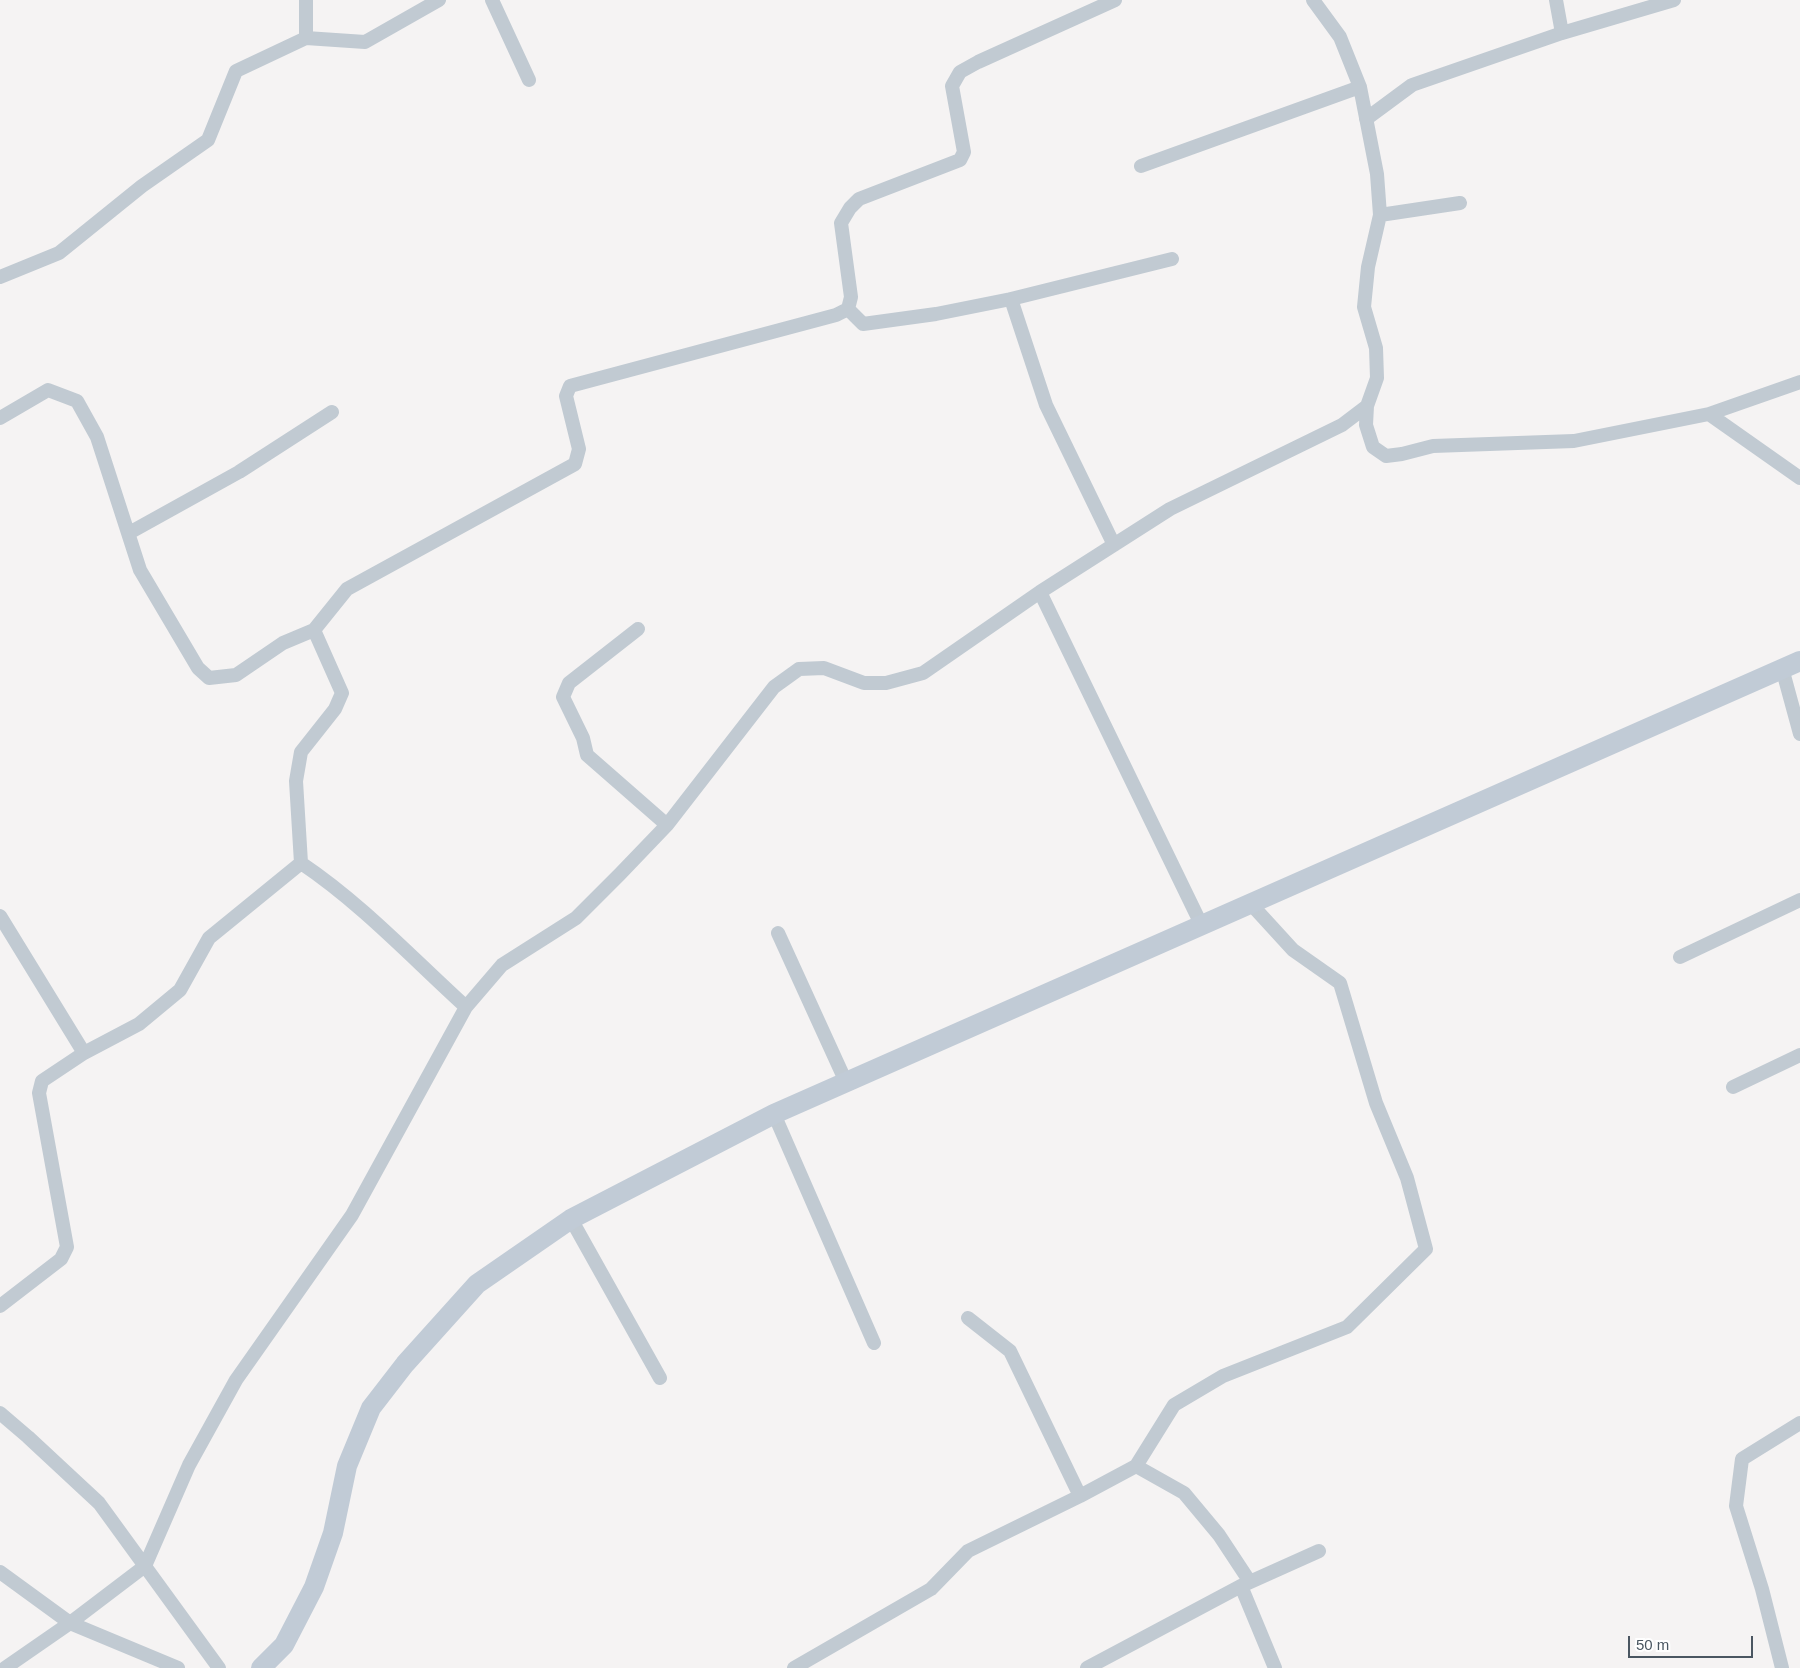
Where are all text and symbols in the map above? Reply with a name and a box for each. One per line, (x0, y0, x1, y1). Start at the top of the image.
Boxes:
scale bar (1630, 1626, 1755, 1658)
text: 50 m (1636, 1636, 1669, 1653)

